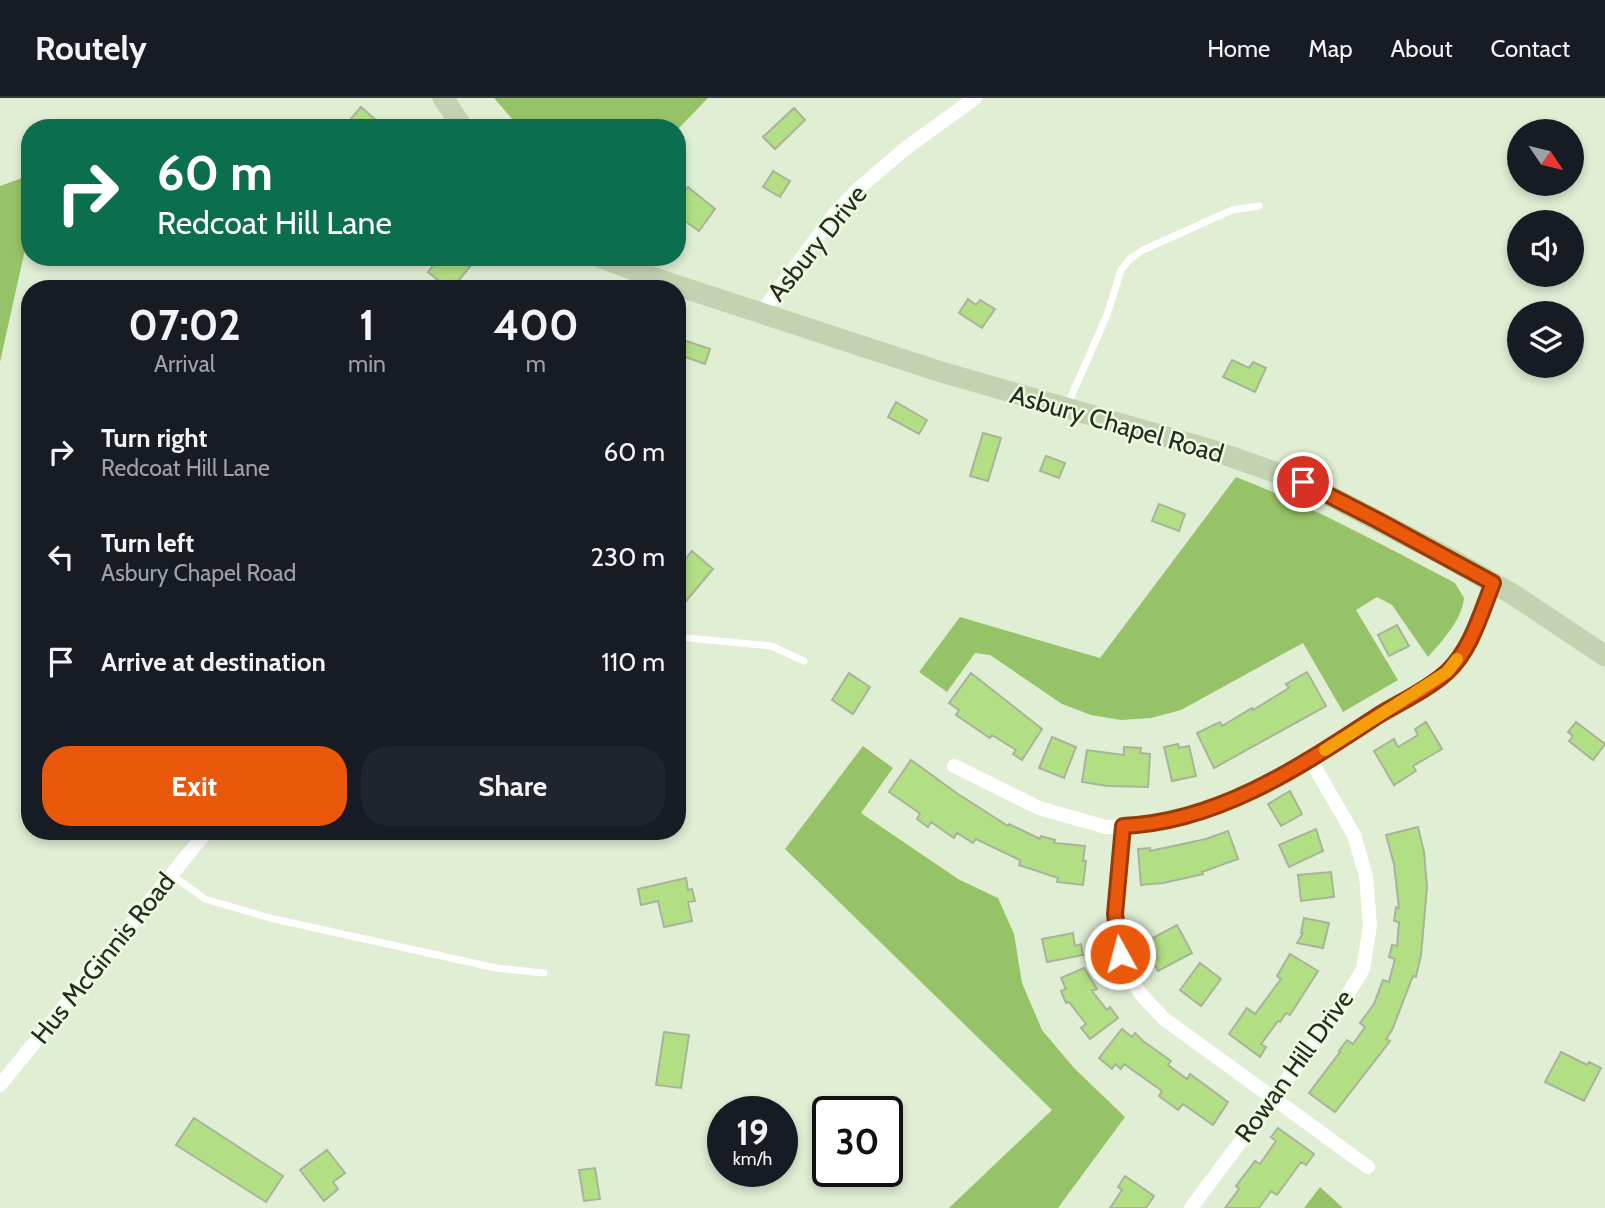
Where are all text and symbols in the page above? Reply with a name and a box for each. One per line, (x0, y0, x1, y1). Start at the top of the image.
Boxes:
text: Routely (35, 28, 147, 68)
text: Home (1207, 34, 1270, 63)
text: Map (1308, 34, 1353, 63)
text: About (1391, 34, 1453, 63)
text: Contact (1491, 34, 1570, 63)
north arrow (1507, 119, 1584, 196)
map controls (1507, 119, 1584, 378)
text: 60 m (157, 143, 273, 202)
icon: right (42, 147, 133, 238)
street label: Asbury Drive (760, 178, 874, 308)
text: Redcoat Hill Lane (157, 203, 392, 242)
button: sound (1507, 210, 1584, 287)
text: 07:02 (128, 299, 241, 351)
text: 1 (359, 299, 375, 351)
text: 400 (493, 299, 579, 351)
button: layers (1507, 301, 1584, 378)
text: Arrival (154, 350, 215, 378)
text: min (348, 350, 386, 378)
text: m (526, 350, 546, 378)
street label: Asbury Chapel Road (1006, 378, 1228, 470)
text: Turn right (101, 422, 207, 454)
icon: right (42, 433, 80, 471)
text: 60 m (603, 436, 665, 468)
pin (1273, 452, 1333, 512)
text: Redcoat Hill Lane (101, 454, 270, 482)
icon: arrive (1284, 463, 1322, 501)
text: Turn left (101, 527, 194, 559)
icon: left (42, 538, 80, 576)
text: 230 m (591, 541, 665, 573)
text: Asbury Chapel Road (101, 559, 296, 587)
icon: arrive (42, 643, 80, 681)
text: Arrive at destination (101, 646, 326, 678)
text: 110 m (601, 646, 665, 678)
button: Exit (42, 746, 347, 826)
button: Share (361, 746, 665, 826)
street label: Hus McGinnis Road (24, 866, 182, 1050)
position arrow (1083, 917, 1157, 991)
street label: Rowan Hill Drive (1228, 983, 1360, 1149)
speed limit sign: 30 (812, 1096, 903, 1187)
text: 19 (736, 1111, 769, 1154)
text: km/h (733, 1148, 772, 1170)

